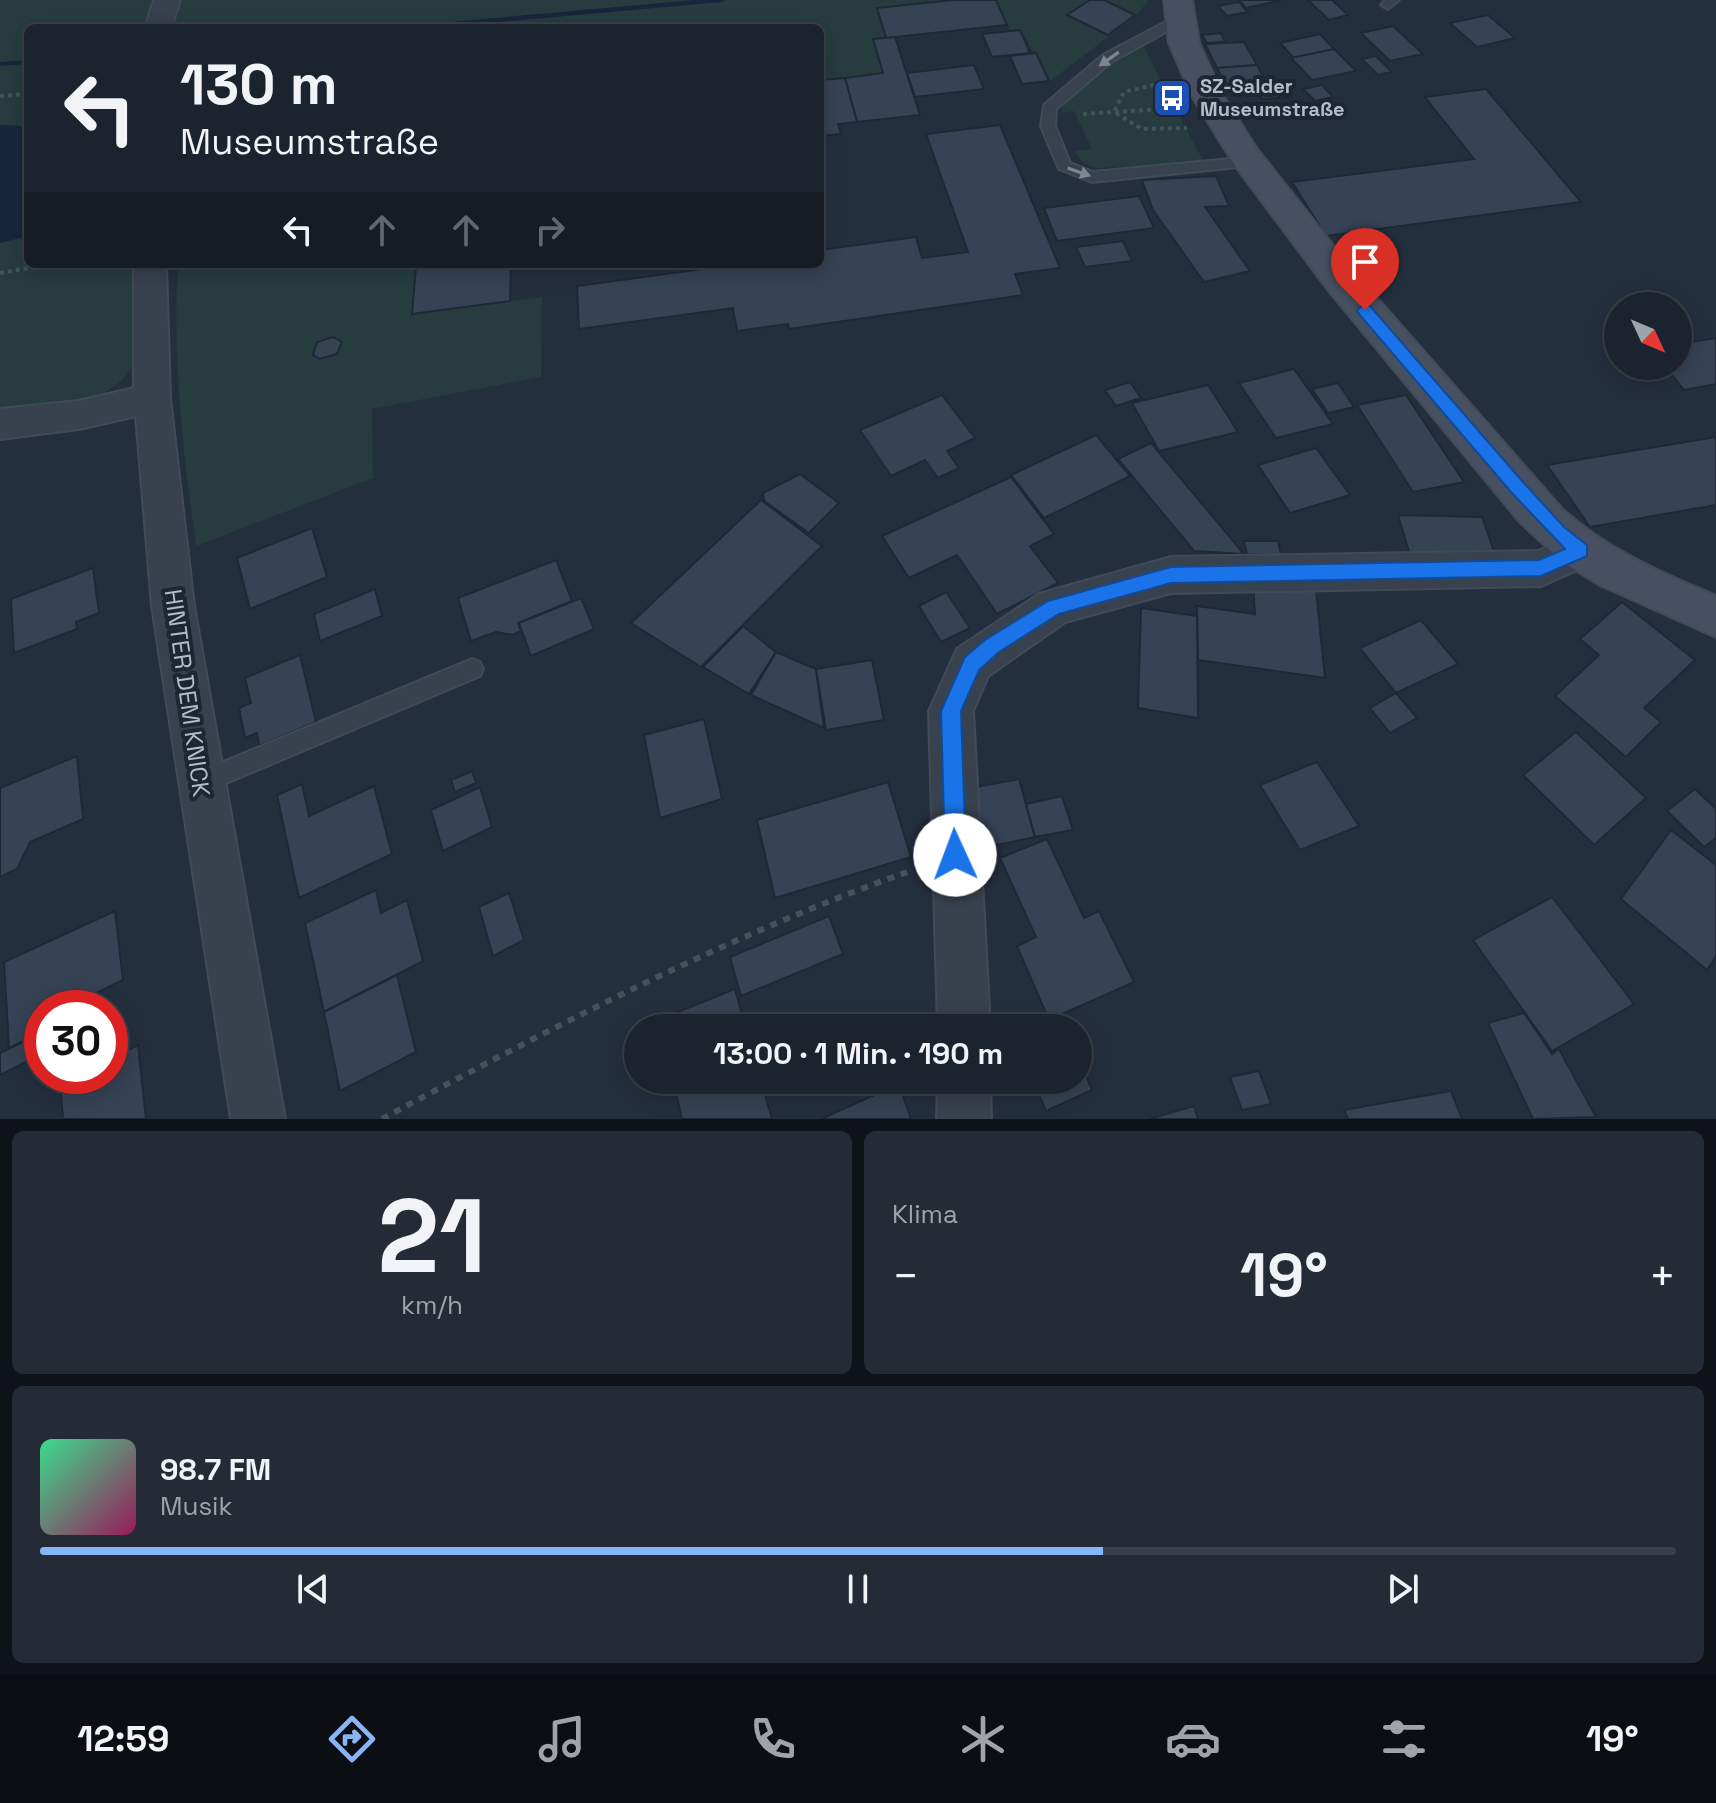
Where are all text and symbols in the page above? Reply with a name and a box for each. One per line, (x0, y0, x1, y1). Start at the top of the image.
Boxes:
text: 130 m (180, 49, 338, 120)
one-way arrow (1098, 51, 1119, 66)
icon: left (48, 56, 152, 160)
place label: SZ-Salder Museumstraße (1200, 73, 1345, 122)
bus stop icon: SZ-Salder Museumstraße (1151, 77, 1193, 119)
text: Museumstraße (180, 119, 439, 165)
one-way arrow (1067, 167, 1091, 179)
icon: left (276, 208, 320, 252)
icon: ahead (360, 208, 404, 252)
icon: ahead (444, 208, 488, 252)
icon: right (528, 208, 572, 252)
pin (1331, 228, 1399, 310)
icon: arrive (1343, 240, 1387, 284)
north arrow (1604, 292, 1692, 380)
map controls (1604, 292, 1692, 380)
street label: HINTER DEM KNICK (158, 587, 217, 799)
position arrow (913, 813, 997, 897)
speed limit sign: 30 (24, 990, 128, 1094)
text: 13:00 · 1 Min. · 190 m (713, 1034, 1003, 1073)
text: 21 (378, 1170, 486, 1302)
text: Klima (892, 1197, 958, 1231)
text: 19° (1240, 1237, 1328, 1314)
text: − (892, 1248, 919, 1304)
text: + (1649, 1248, 1676, 1304)
text: km/h (401, 1288, 463, 1322)
text: 98.7 FM (160, 1450, 271, 1489)
text: Musik (160, 1489, 232, 1523)
icon: previous (291, 1567, 335, 1611)
icon: pause (836, 1567, 880, 1611)
icon: next (1381, 1567, 1425, 1611)
icon: directions (324, 1711, 380, 1767)
icon: music (534, 1711, 590, 1767)
icon: phone (745, 1711, 801, 1767)
icon: climate (955, 1711, 1011, 1767)
icon: car (1165, 1711, 1221, 1767)
icon: filters (1376, 1711, 1432, 1767)
text: 12:59 (77, 1716, 169, 1762)
text: 19° (1586, 1716, 1639, 1762)

